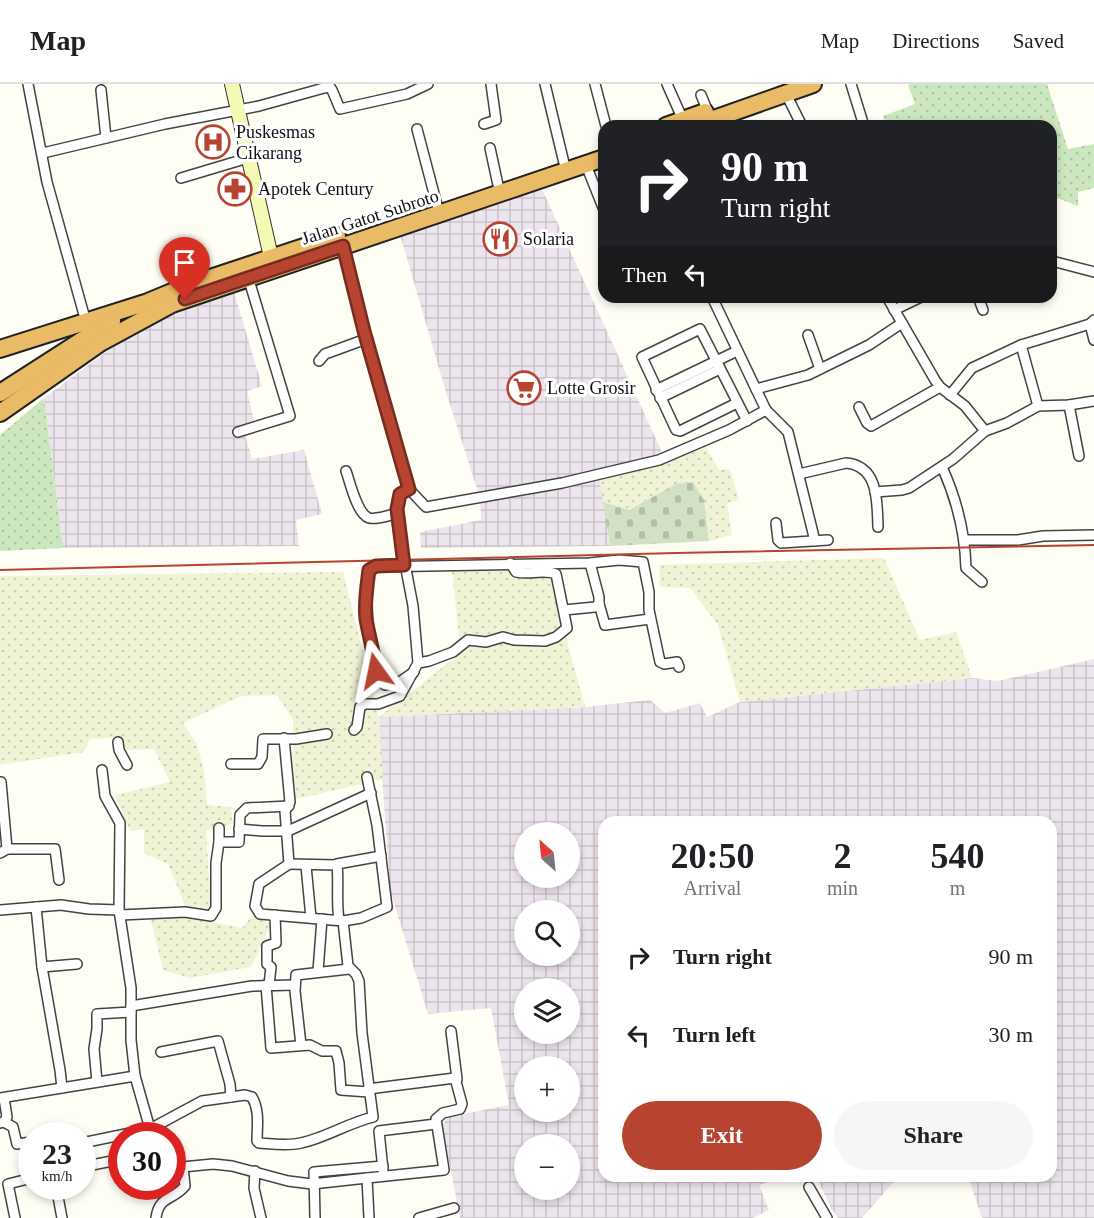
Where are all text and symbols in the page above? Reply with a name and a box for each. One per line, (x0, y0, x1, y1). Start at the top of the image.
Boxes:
text: Map (30, 25, 86, 56)
text: Map (821, 29, 859, 53)
text: Directions (892, 29, 980, 53)
text: Saved (1013, 29, 1064, 53)
place label: Puskesmas Cikarang (236, 122, 315, 163)
hospital icon: Puskesmas Cikarang (195, 124, 231, 160)
icon: right (622, 144, 700, 222)
text: 90 m (721, 144, 809, 190)
pharmacy icon: Apotek Century (217, 171, 253, 207)
place label: Apotek Century (258, 179, 373, 199)
street label: Jalan Gatot Subroto (299, 185, 441, 249)
text: Turn right (721, 193, 830, 223)
restaurant icon: Solaria (482, 221, 518, 257)
place label: Solaria (523, 229, 574, 249)
pin (159, 237, 210, 299)
icon: arrive (168, 246, 201, 279)
icon: left (679, 258, 712, 291)
text: Then (622, 262, 667, 287)
supermarket icon: Lotte Grosir (506, 370, 542, 406)
place label: Lotte Grosir (547, 378, 635, 398)
position arrow (344, 639, 408, 703)
north arrow (514, 822, 580, 888)
map controls (514, 822, 580, 1200)
text: 20:50 (670, 836, 754, 876)
text: 2 (834, 836, 852, 876)
text: 540 (931, 836, 985, 876)
text: Arrival (684, 877, 741, 899)
text: min (827, 877, 858, 899)
text: m (950, 877, 965, 899)
button: search (514, 900, 580, 966)
icon: right (622, 941, 655, 974)
text: Turn right (673, 944, 772, 969)
text: 90 m (988, 944, 1033, 969)
button: layers (514, 978, 580, 1044)
icon: left (622, 1019, 655, 1052)
text: Turn left (673, 1022, 756, 1047)
text: 30 m (988, 1022, 1033, 1047)
button: + (514, 1056, 580, 1122)
button: Exit (622, 1101, 822, 1170)
button: Share (834, 1101, 1033, 1170)
speed limit sign: 30 (108, 1122, 186, 1200)
button: − (514, 1134, 580, 1200)
text: 23 (42, 1137, 72, 1170)
text: km/h (42, 1168, 72, 1184)

